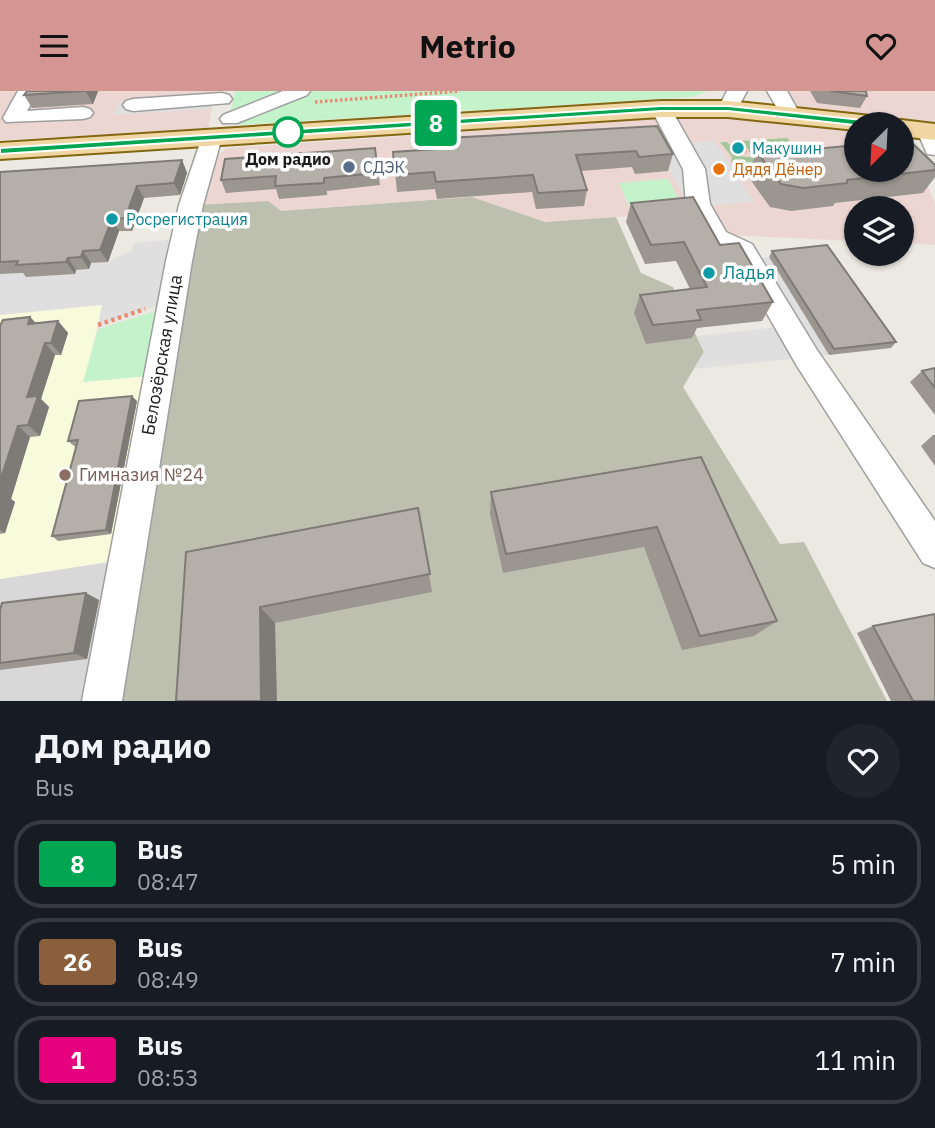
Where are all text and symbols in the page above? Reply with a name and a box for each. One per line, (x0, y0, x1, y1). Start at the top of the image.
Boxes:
text: Metrio (419, 25, 516, 67)
icon: menu (35, 27, 73, 65)
icon: heart (862, 27, 900, 65)
line badge: 8 (413, 100, 459, 146)
text: 8 (429, 107, 443, 139)
north arrow (844, 112, 914, 182)
map controls (844, 112, 914, 266)
marker: Дом радио (273, 117, 303, 147)
place label: Макушин (752, 138, 822, 158)
marker: Макушин (730, 140, 746, 156)
place label: Дом радио (245, 149, 331, 169)
place label: СДЭК (363, 157, 405, 177)
marker: СДЭК (341, 159, 357, 175)
place label: Дядя Дёнер (733, 159, 823, 179)
marker: Дядя Дёнер (711, 161, 727, 177)
button: layers (844, 196, 914, 266)
place label: Росрегистрация (126, 209, 248, 229)
marker: Росрегистрация (104, 211, 120, 227)
place label: Ладья (723, 261, 775, 284)
marker: Ладья (701, 265, 717, 281)
street label: Белозёрская улица (136, 272, 187, 437)
place label: Гимназия №24 (79, 463, 204, 486)
marker: Гимназия №24 (57, 467, 73, 483)
text: Дом радио (35, 724, 211, 767)
button: heart (826, 724, 900, 798)
text: Bus (35, 772, 74, 802)
text: Bus (137, 832, 183, 866)
text: 5 min (830, 847, 896, 881)
text: 8 (70, 848, 85, 880)
text: 08:47 (137, 866, 199, 896)
text: Bus (137, 930, 183, 964)
text: 7 min (830, 945, 896, 979)
text: 26 (63, 946, 92, 978)
text: 08:49 (137, 964, 199, 994)
text: Bus (137, 1028, 183, 1062)
text: 11 min (815, 1043, 896, 1077)
text: 1 (70, 1044, 85, 1076)
text: 08:53 (137, 1062, 199, 1092)

